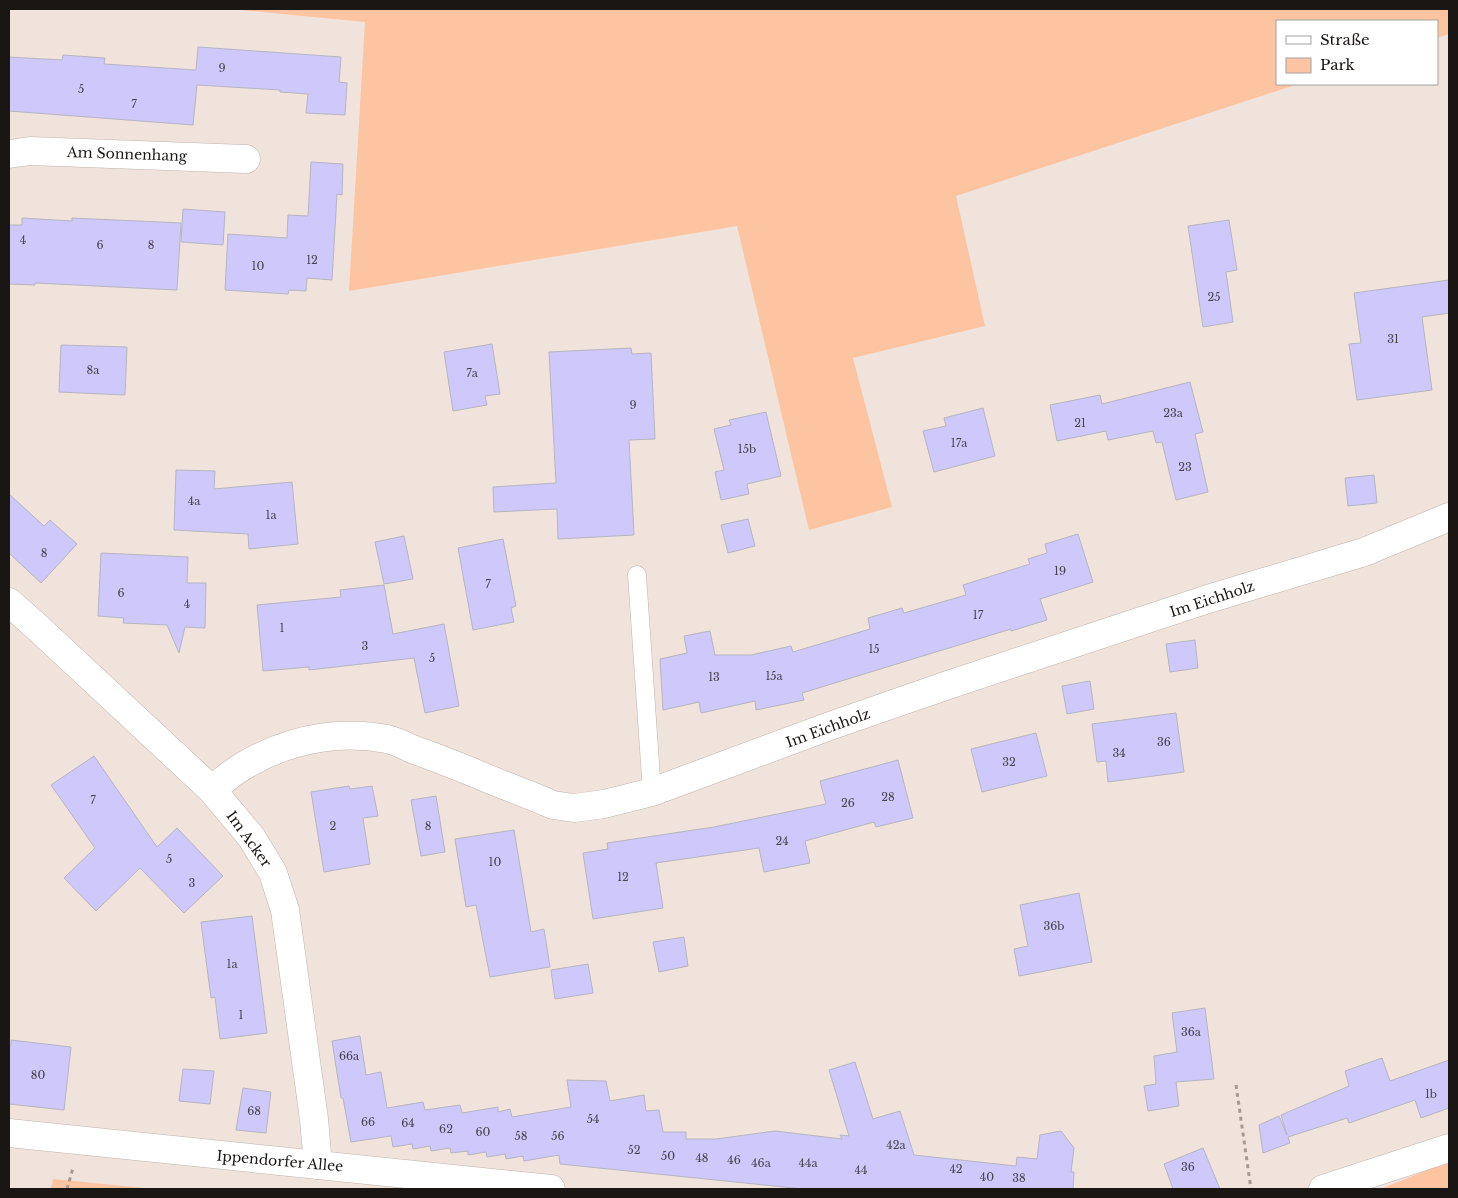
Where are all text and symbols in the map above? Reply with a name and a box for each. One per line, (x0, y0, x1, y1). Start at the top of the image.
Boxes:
legend (1276, 20, 1438, 85)
text: Straße (1320, 30, 1370, 49)
text: Park (1320, 55, 1356, 74)
house number: 9 (218, 61, 226, 75)
house number: 5 (78, 82, 84, 96)
house number: 7 (131, 97, 137, 111)
street label: Am Sonnenhang (66, 143, 188, 165)
house number: 4 (20, 233, 26, 247)
house number: 6 (96, 238, 104, 252)
house number: 8 (148, 238, 154, 252)
house number: 12 (306, 253, 318, 267)
house number: 10 (252, 259, 265, 273)
house number: 25 (1207, 290, 1221, 304)
house number: 31 (1387, 332, 1399, 346)
house number: 8a (87, 363, 100, 377)
house number: 7a (466, 366, 479, 380)
house number: 9 (629, 398, 637, 412)
house number: 23a (1163, 406, 1184, 420)
house number: 21 (1074, 416, 1086, 430)
house number: 17a (951, 436, 968, 450)
house number: 15b (738, 442, 756, 456)
house number: 23 (1178, 460, 1192, 474)
house number: 4a (188, 494, 201, 508)
house number: 1a (266, 508, 277, 522)
house number: 8 (41, 546, 47, 560)
house number: 19 (1054, 564, 1066, 578)
house number: 7 (485, 577, 491, 591)
street label: Im Eichholz (1167, 577, 1257, 621)
house number: 6 (117, 586, 125, 600)
house number: 4 (184, 597, 190, 611)
house number: 17 (973, 608, 984, 622)
house number: 1 (280, 621, 285, 635)
house number: 3 (362, 639, 369, 653)
house number: 15 (868, 642, 880, 656)
house number: 5 (429, 651, 435, 665)
house number: 15a (765, 669, 784, 683)
house number: 13 (708, 670, 720, 684)
street label: Im Eichholz (784, 704, 873, 752)
house number: 36 (1157, 735, 1171, 749)
house number: 34 (1112, 746, 1126, 760)
house number: 32 (1002, 755, 1016, 769)
house number: 28 (881, 790, 895, 804)
house number: 7 (90, 793, 96, 807)
house number: 26 (841, 796, 855, 810)
street label: Im Acker (223, 807, 276, 871)
house number: 2 (330, 819, 337, 833)
house number: 8 (425, 819, 431, 833)
house number: 24 (775, 834, 789, 848)
house number: 5 (166, 852, 172, 866)
house number: 10 (489, 855, 502, 869)
house number: 12 (617, 870, 629, 884)
house number: 3 (189, 876, 196, 890)
house number: 36b (1043, 919, 1065, 933)
house number: 1a (227, 957, 238, 971)
house number: 1 (239, 1008, 244, 1022)
house number: 36a (1181, 1025, 1202, 1039)
house number: 66a (339, 1049, 360, 1063)
house number: 80 (31, 1068, 45, 1082)
house number: 1b (1425, 1087, 1437, 1101)
house number: 68 (247, 1104, 261, 1118)
house number: 54 (587, 1112, 599, 1126)
house number: 66 (361, 1115, 375, 1129)
house number: 64 (401, 1116, 415, 1130)
house number: 62 (439, 1122, 453, 1136)
house number: 60 (476, 1125, 491, 1139)
house number: 58 (515, 1129, 527, 1143)
house number: 56 (551, 1129, 565, 1143)
house number: 42a (886, 1138, 907, 1152)
house number: 52 (627, 1143, 641, 1157)
street label: Ippendorfer Allee (216, 1147, 344, 1175)
house number: 50 (661, 1149, 675, 1163)
house number: 48 (695, 1151, 709, 1165)
house number: 46 (727, 1153, 741, 1167)
house number: 46a (751, 1156, 772, 1170)
house number: 44a (799, 1156, 818, 1170)
house number: 36 (1181, 1160, 1195, 1174)
house number: 42 (949, 1162, 963, 1176)
house number: 44 (855, 1163, 867, 1177)
house number: 40 (980, 1170, 994, 1184)
house number: 38 (1012, 1171, 1026, 1185)

